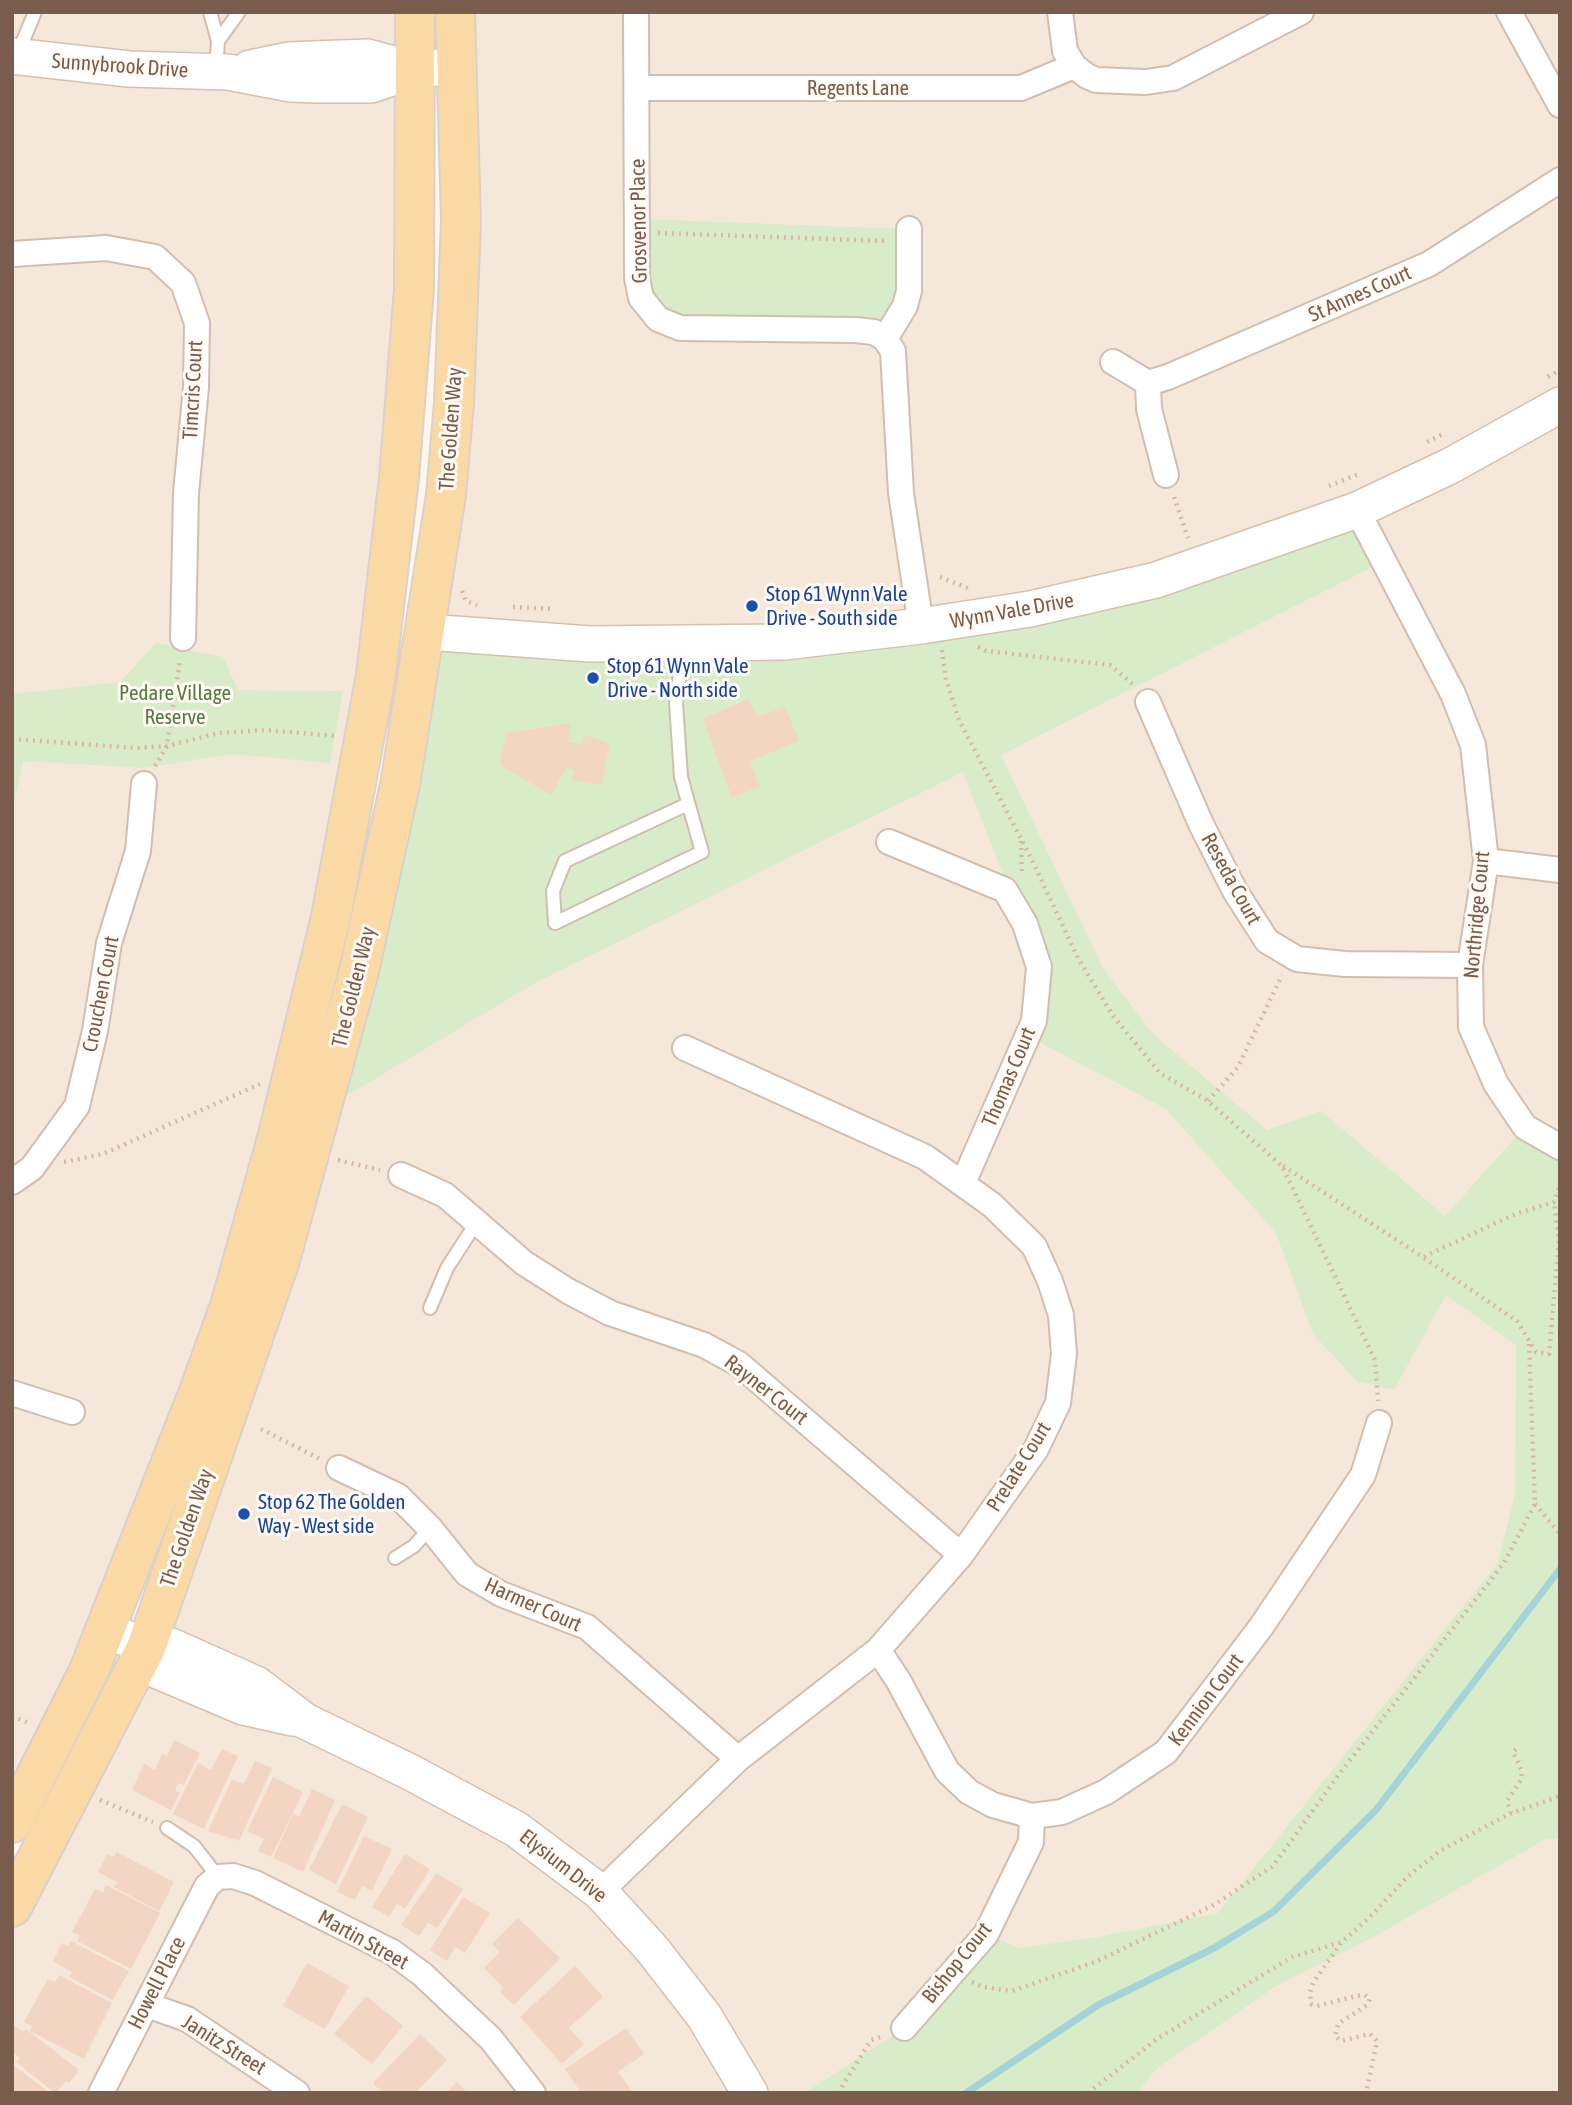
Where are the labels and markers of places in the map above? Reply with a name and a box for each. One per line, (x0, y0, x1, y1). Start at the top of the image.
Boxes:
place label: Stop 61 Wynn Vale Drive - South side (766, 581, 907, 631)
marker: Stop 61 Wynn Vale Drive - South side (744, 598, 760, 614)
place label: Stop 61 Wynn Vale Drive - North side (607, 653, 748, 703)
marker: Stop 61 Wynn Vale Drive - North side (585, 670, 601, 686)
place label: Stop 62 The Golden Way - West side (258, 1489, 405, 1539)
marker: Stop 62 The Golden Way - West side (236, 1506, 252, 1522)

